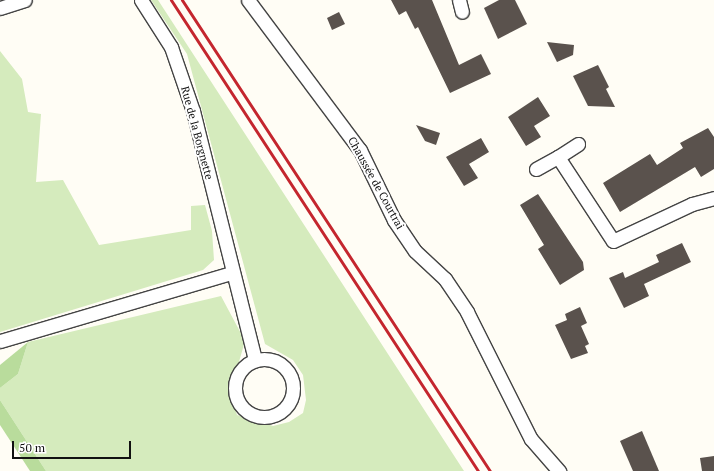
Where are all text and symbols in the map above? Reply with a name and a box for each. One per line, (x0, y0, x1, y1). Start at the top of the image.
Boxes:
street label: Rue de la Borgnette (178, 85, 216, 181)
street label: Chaussée de Courtrai (345, 134, 407, 232)
scale bar (14, 433, 133, 459)
text: 50 m (19, 440, 45, 455)

